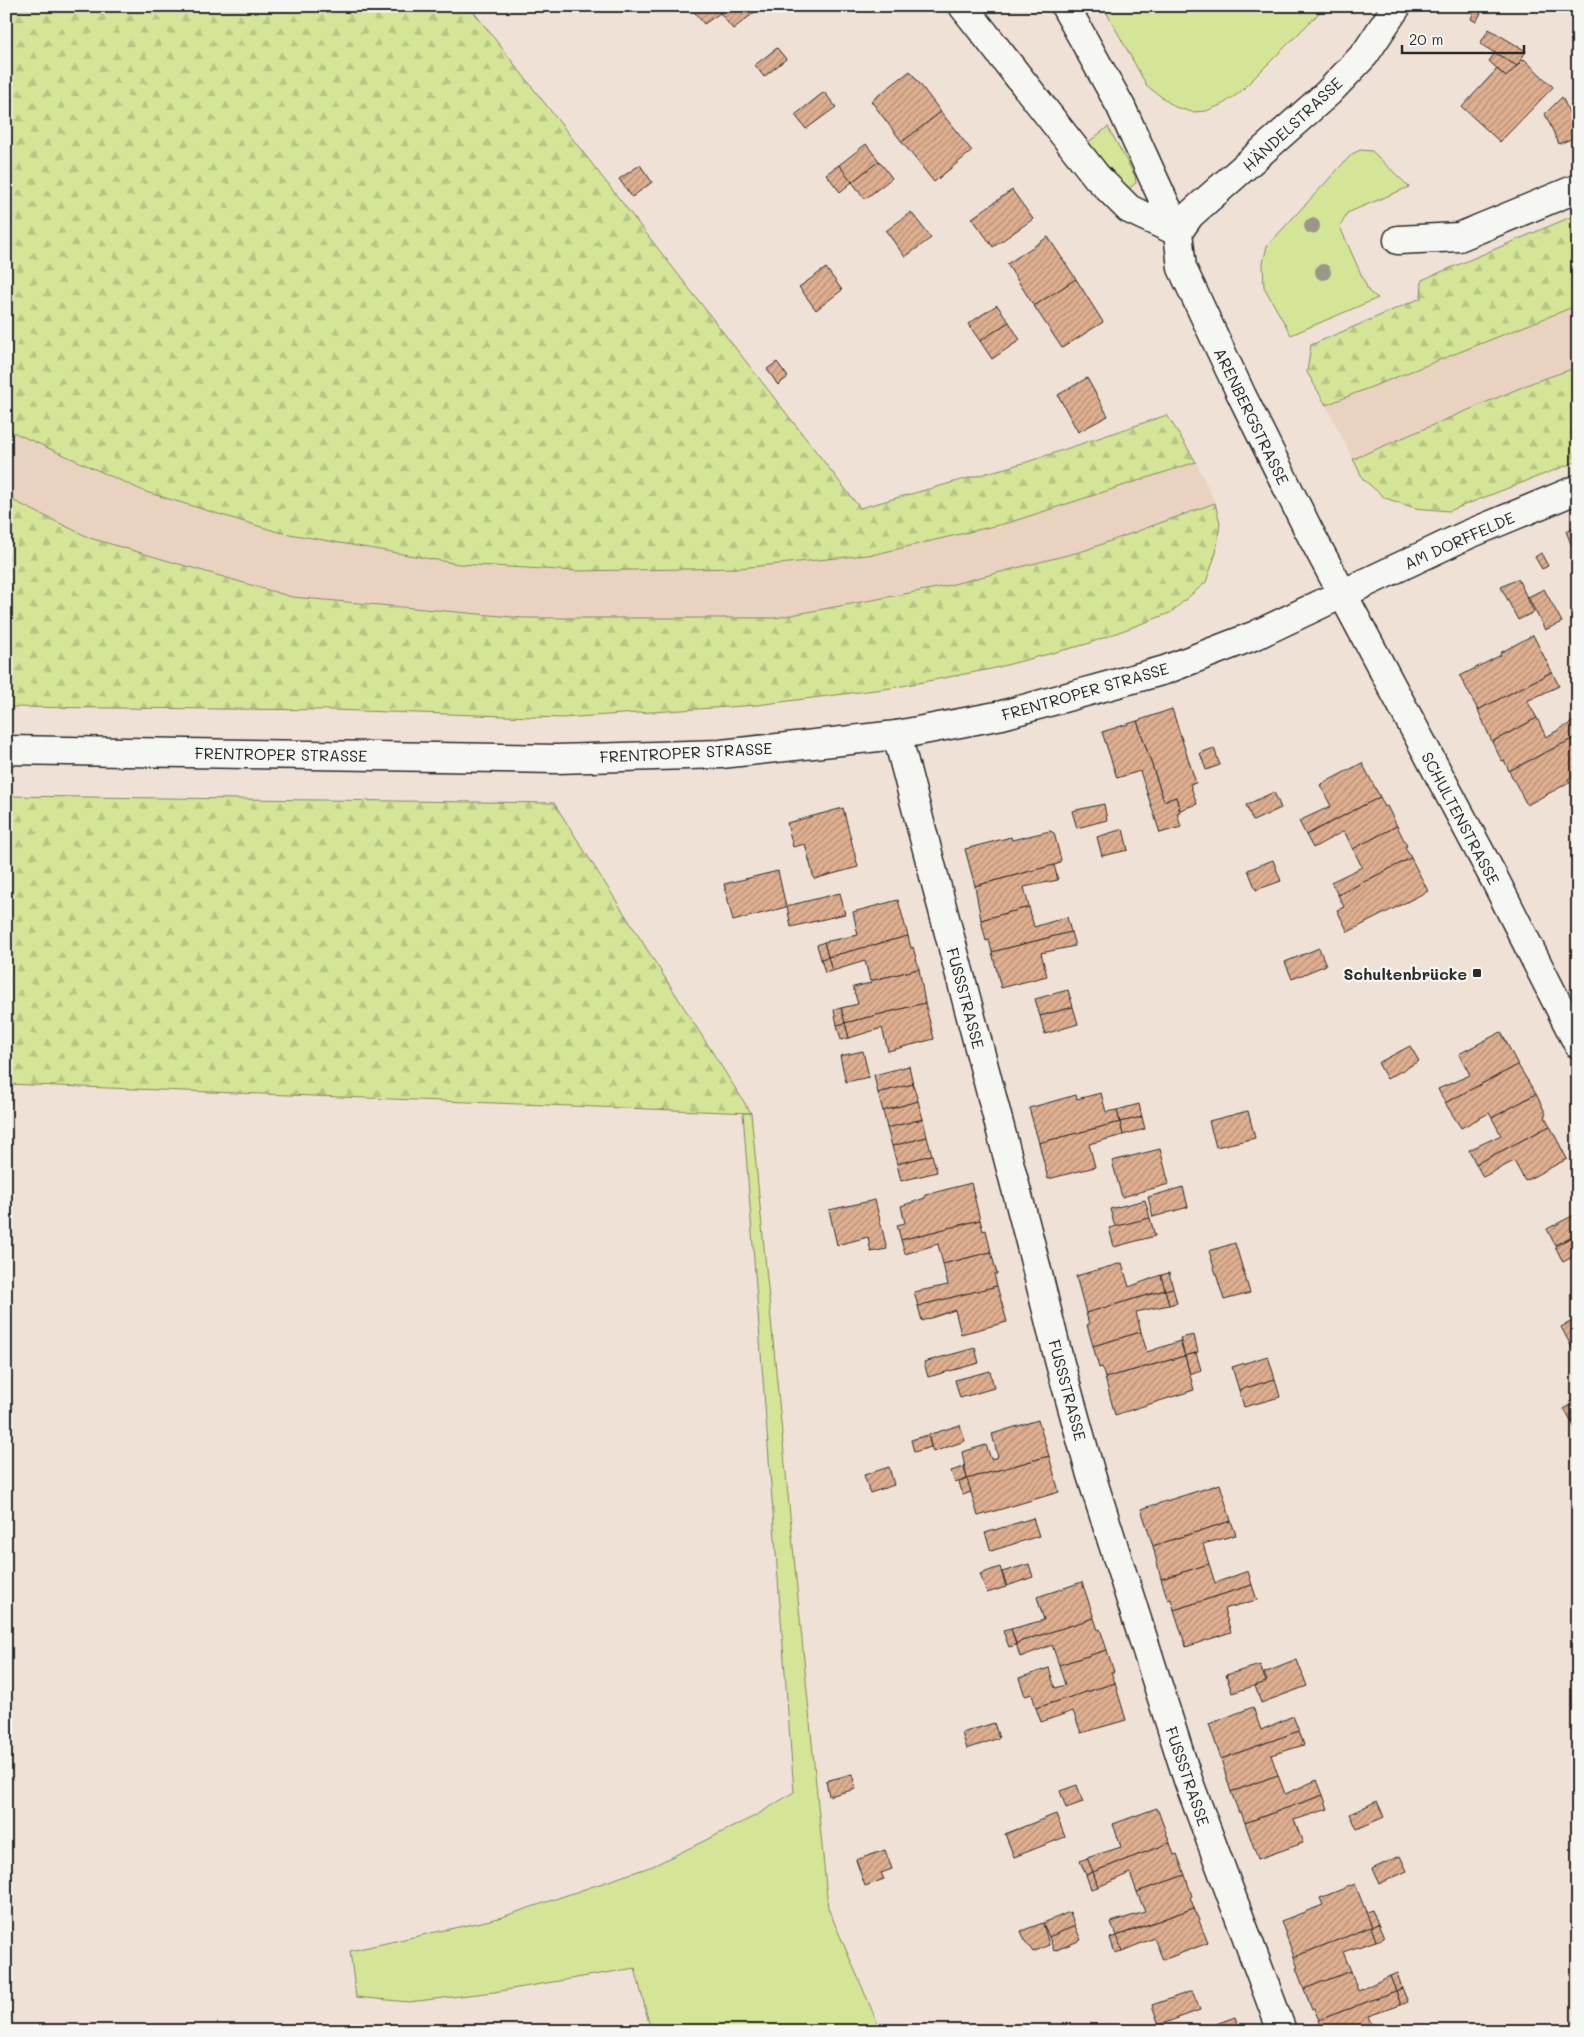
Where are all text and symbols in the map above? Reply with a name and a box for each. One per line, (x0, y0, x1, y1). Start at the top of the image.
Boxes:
scale bar (1402, 22, 1524, 54)
text: 20 m (1409, 29, 1443, 49)
street label: HÄNDELSTRASSE (1238, 72, 1346, 176)
street label: ARENBERGSTRASSE (1210, 344, 1294, 488)
street label: AM DORFFELDE (1401, 506, 1517, 574)
street label: FRENTROPER STRASSE (999, 657, 1171, 725)
street label: FRENTROPER STRASSE (599, 737, 773, 767)
street label: FRENTROPER STRASSE (194, 742, 368, 766)
street label: SCHULTENSTRASSE (1417, 748, 1505, 888)
street label: FUSSSTRASSE (942, 945, 990, 1051)
place label: Schultenbrücke (1343, 963, 1467, 984)
marker: Schultenbrücke (1471, 967, 1483, 979)
street label: FUSSSTRASSE (1044, 1337, 1092, 1443)
street label: FUSSSTRASSE (1161, 1723, 1215, 1829)

